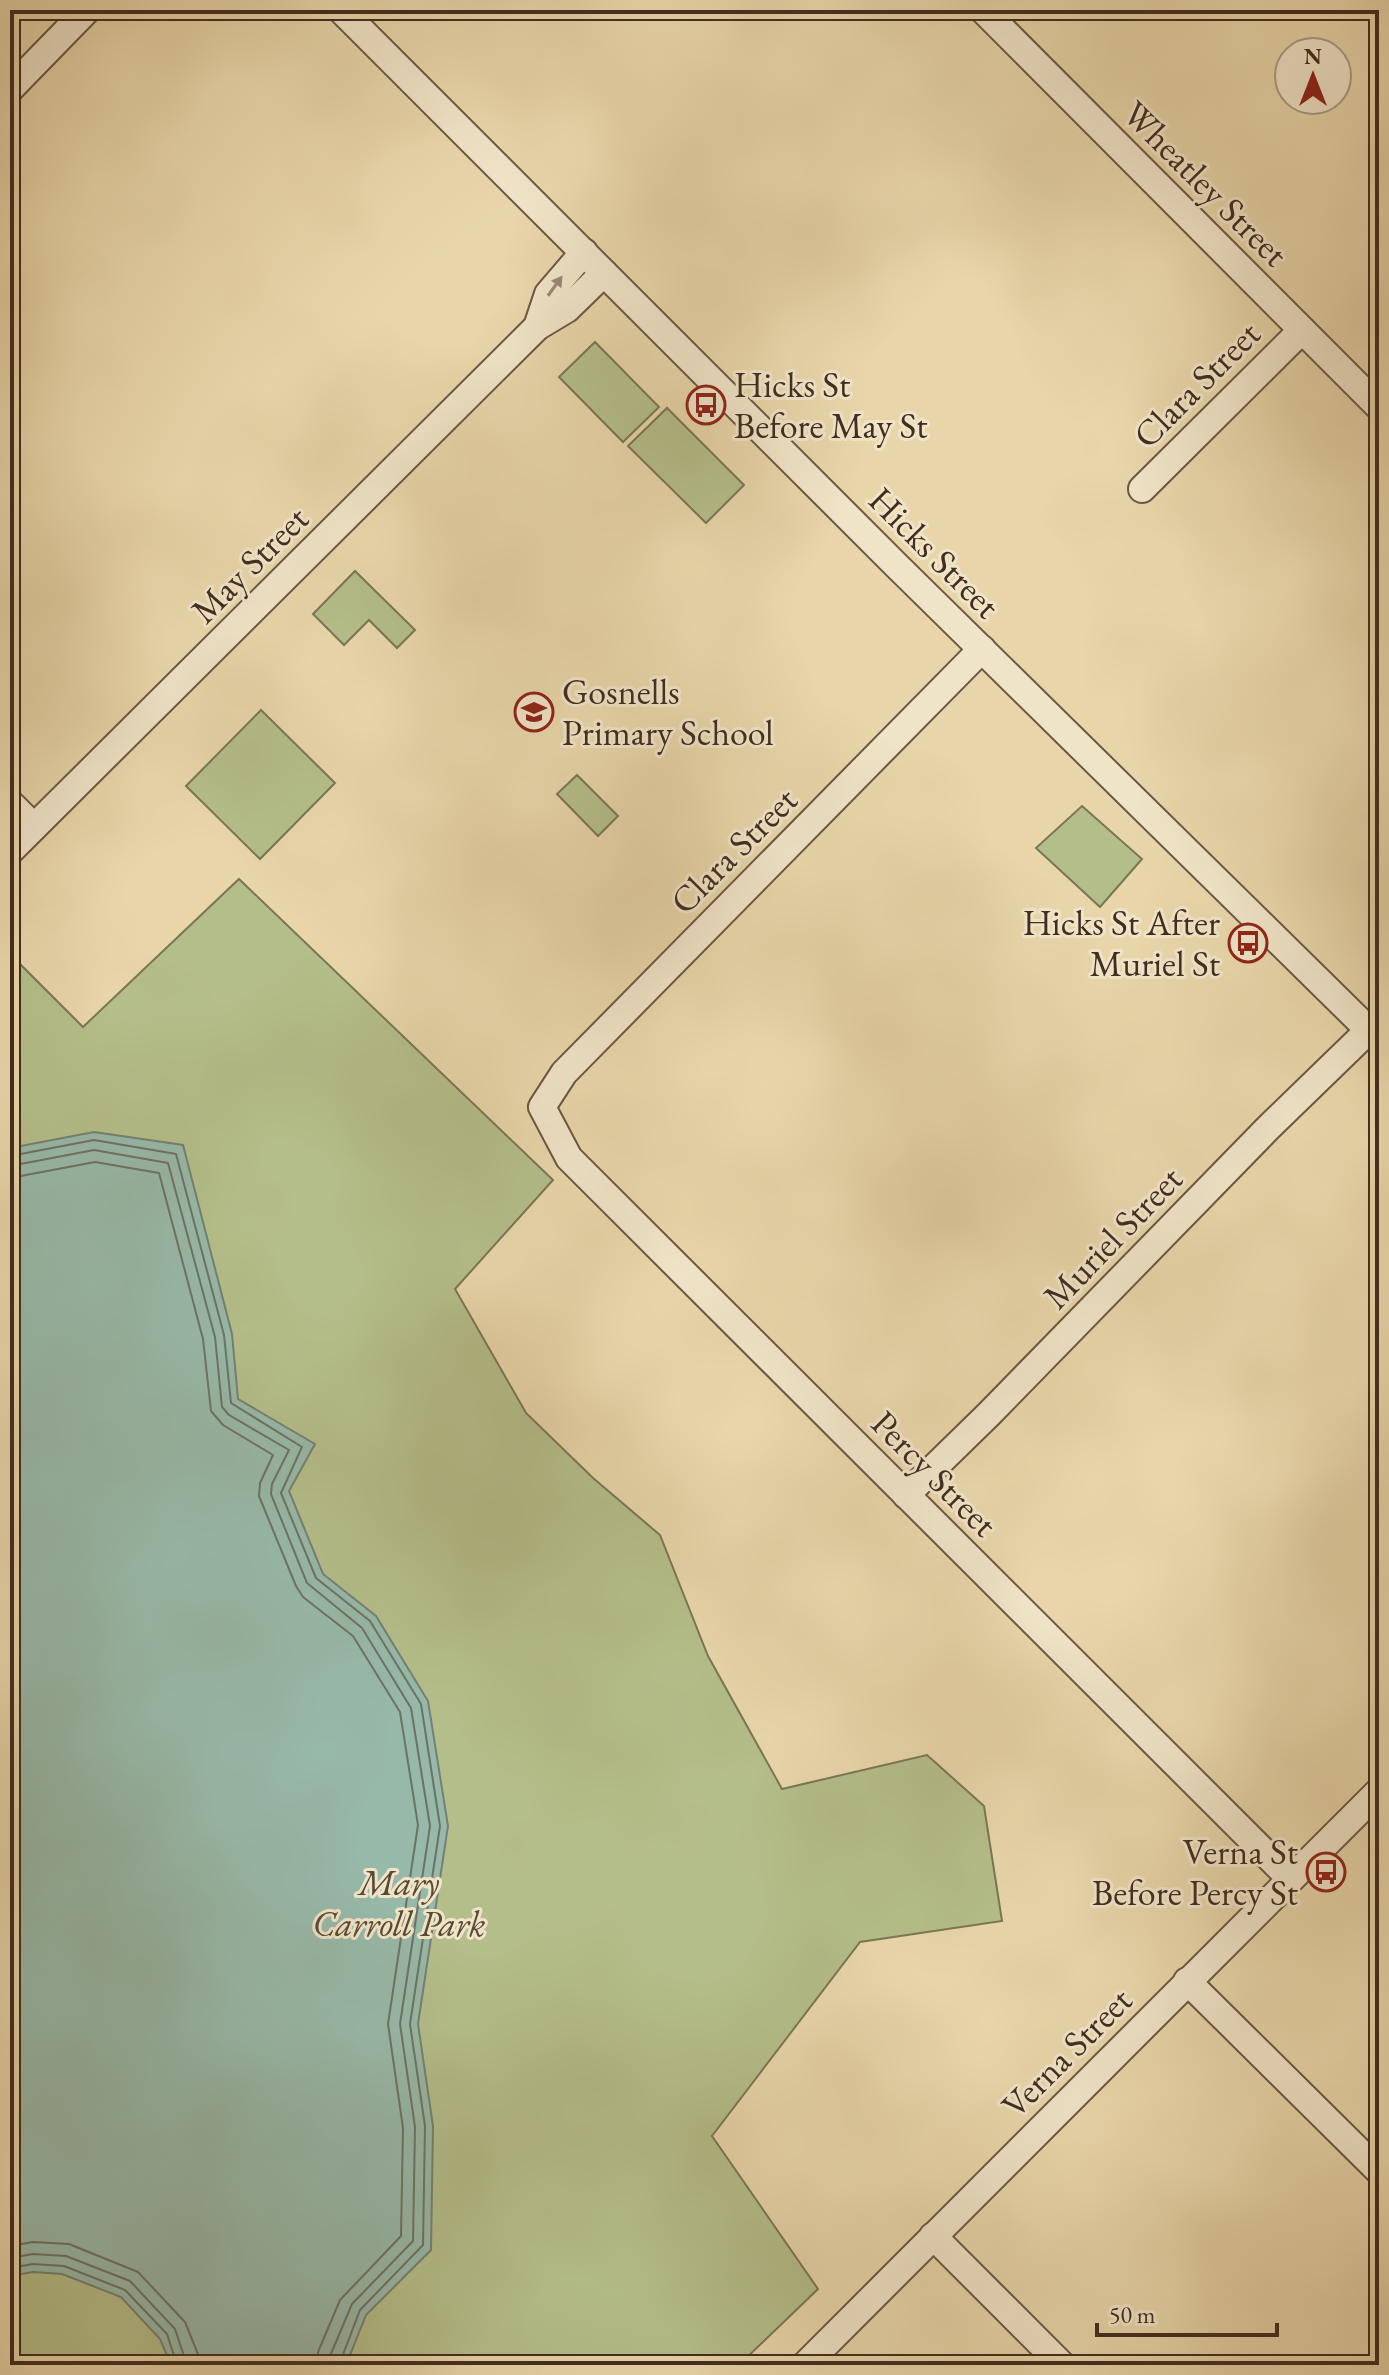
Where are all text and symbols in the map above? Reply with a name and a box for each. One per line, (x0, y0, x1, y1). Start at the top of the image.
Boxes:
north arrow (1273, 36, 1353, 116)
text: N (1304, 42, 1322, 71)
street label: Wheatley Street (1113, 90, 1299, 277)
one-way arrow (547, 276, 562, 297)
street label: Clara Street (1123, 310, 1270, 458)
place label: Hicks St Before May St (734, 361, 928, 449)
bus stop icon: Hicks St Before May St (685, 384, 727, 426)
street label: Hicks Street (859, 477, 1011, 629)
street label: May Street (180, 495, 319, 633)
place label: Gosnells Primary School (562, 668, 774, 756)
school or university icon: Gosnells Primary School (513, 691, 555, 733)
street label: Clara Street (660, 776, 807, 924)
place label: Hicks St After Muriel St (1023, 899, 1221, 987)
bus stop icon: Hicks St After Muriel St (1227, 922, 1269, 964)
street label: Muriel Street (1033, 1155, 1193, 1319)
street label: Percy Street (861, 1400, 1008, 1547)
place label: Verna St Before Percy St (1092, 1828, 1299, 1916)
bus stop icon: Verna St Before Percy St (1305, 1851, 1347, 1893)
park label: Mary Carroll Park (313, 1859, 485, 1947)
street label: Verna Street (991, 1976, 1142, 2128)
scale bar (1097, 2287, 1277, 2337)
text: 50 m (1109, 2299, 1156, 2330)

